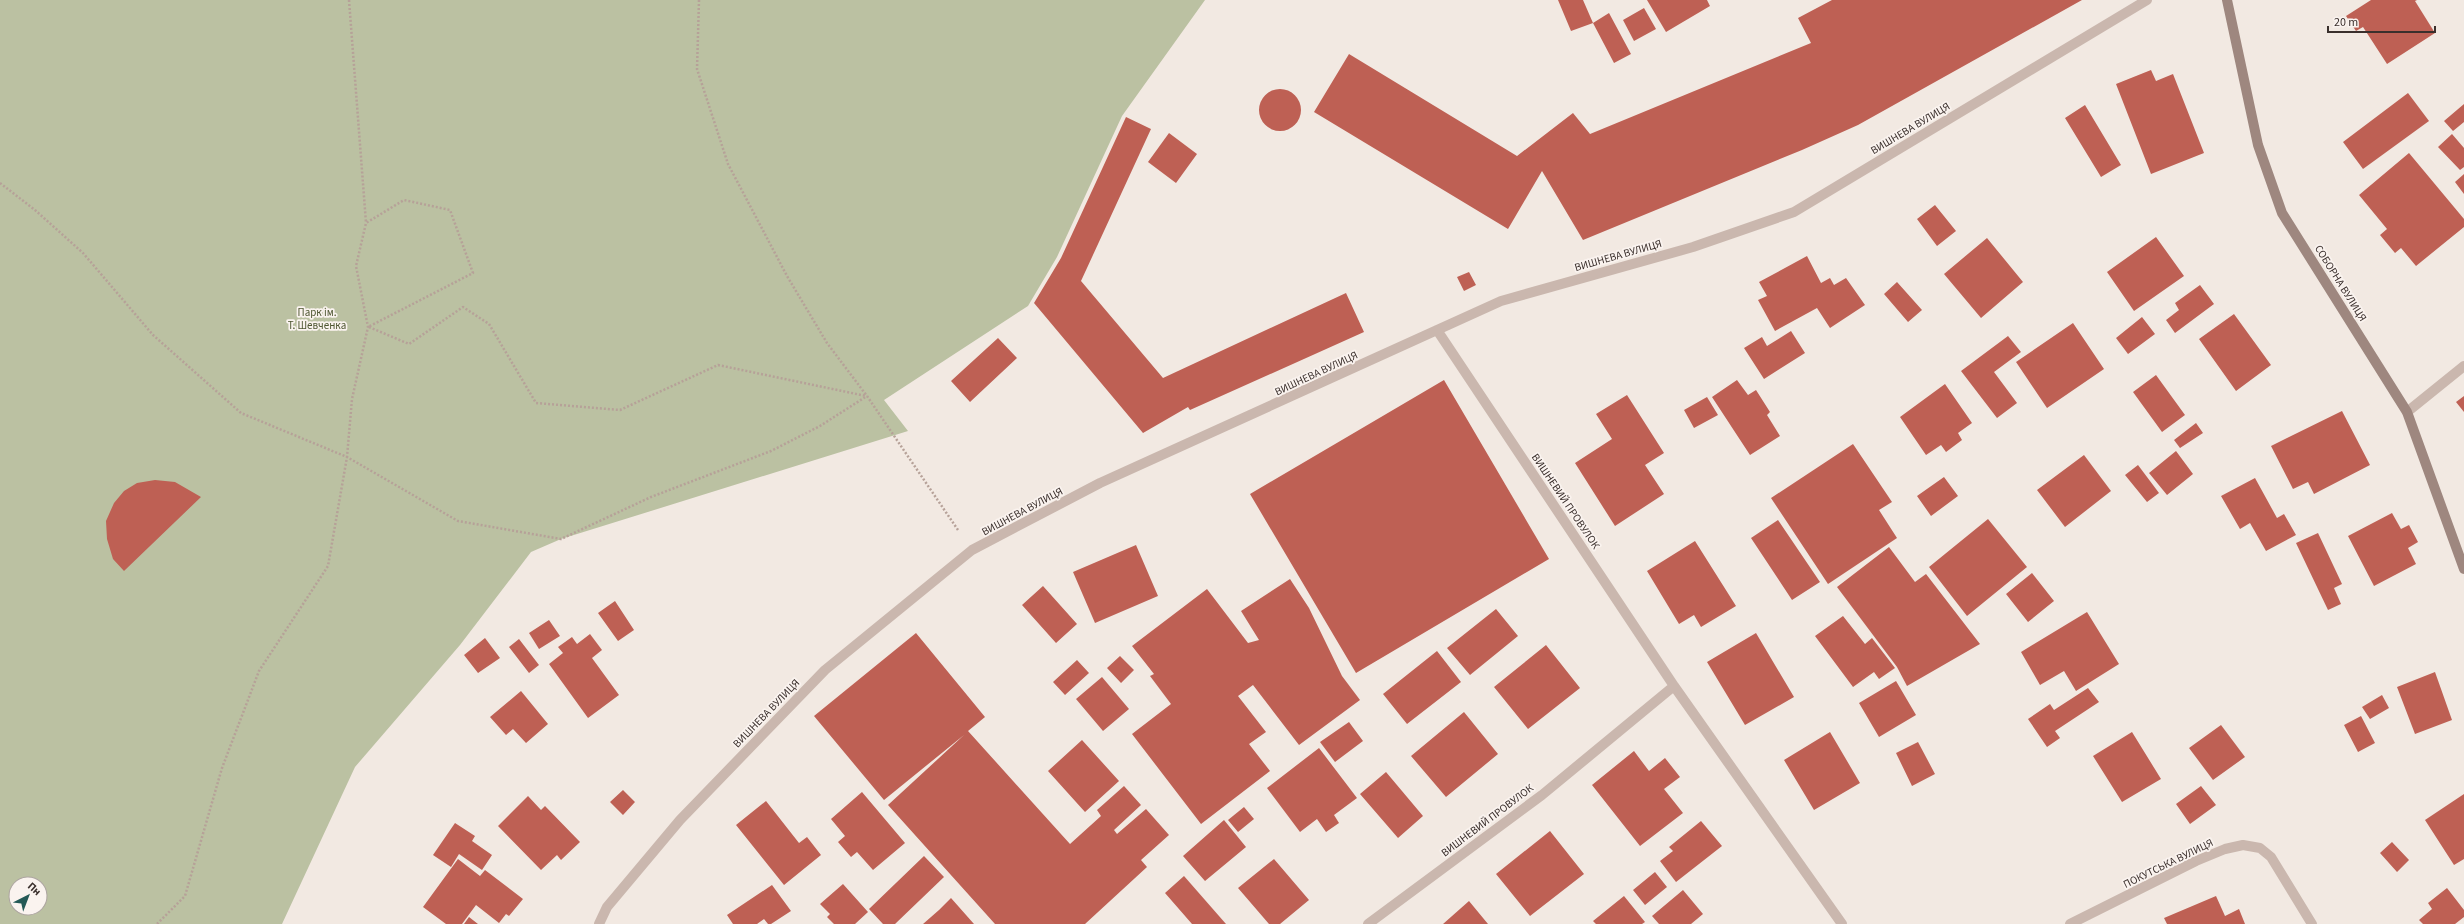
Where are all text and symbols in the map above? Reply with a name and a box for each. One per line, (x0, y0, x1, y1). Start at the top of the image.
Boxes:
scale bar (2328, 8, 2435, 34)
text: 20 m (2334, 14, 2358, 31)
street label: ВИШНЕВА ВУЛИЦЯ (1868, 99, 1953, 158)
street label: ВИШНЕВА ВУЛИЦЯ (1573, 236, 1663, 275)
street label: СОБОРНА ВУЛИЦЯ (2311, 242, 2370, 324)
park label: Парк ім. Т. Шевченка (288, 305, 346, 333)
street label: ВИШНЕВА ВУЛИЦЯ (1272, 348, 1360, 399)
street label: ВИШНЕВИЙ ПРОВУЛОК (1528, 451, 1603, 552)
street label: ВИШНЕВА ВУЛИЦЯ (979, 484, 1066, 539)
street label: ВИШНЕВА ВУЛИЦЯ (730, 676, 803, 751)
street label: ВИШНЕВИЙ ПРОВУЛОК (1438, 780, 1537, 860)
street label: ПОКУТСЬКА ВУЛИЦЯ (2121, 835, 2216, 892)
north arrow (8, 876, 48, 916)
text: Пн (24, 879, 44, 899)

